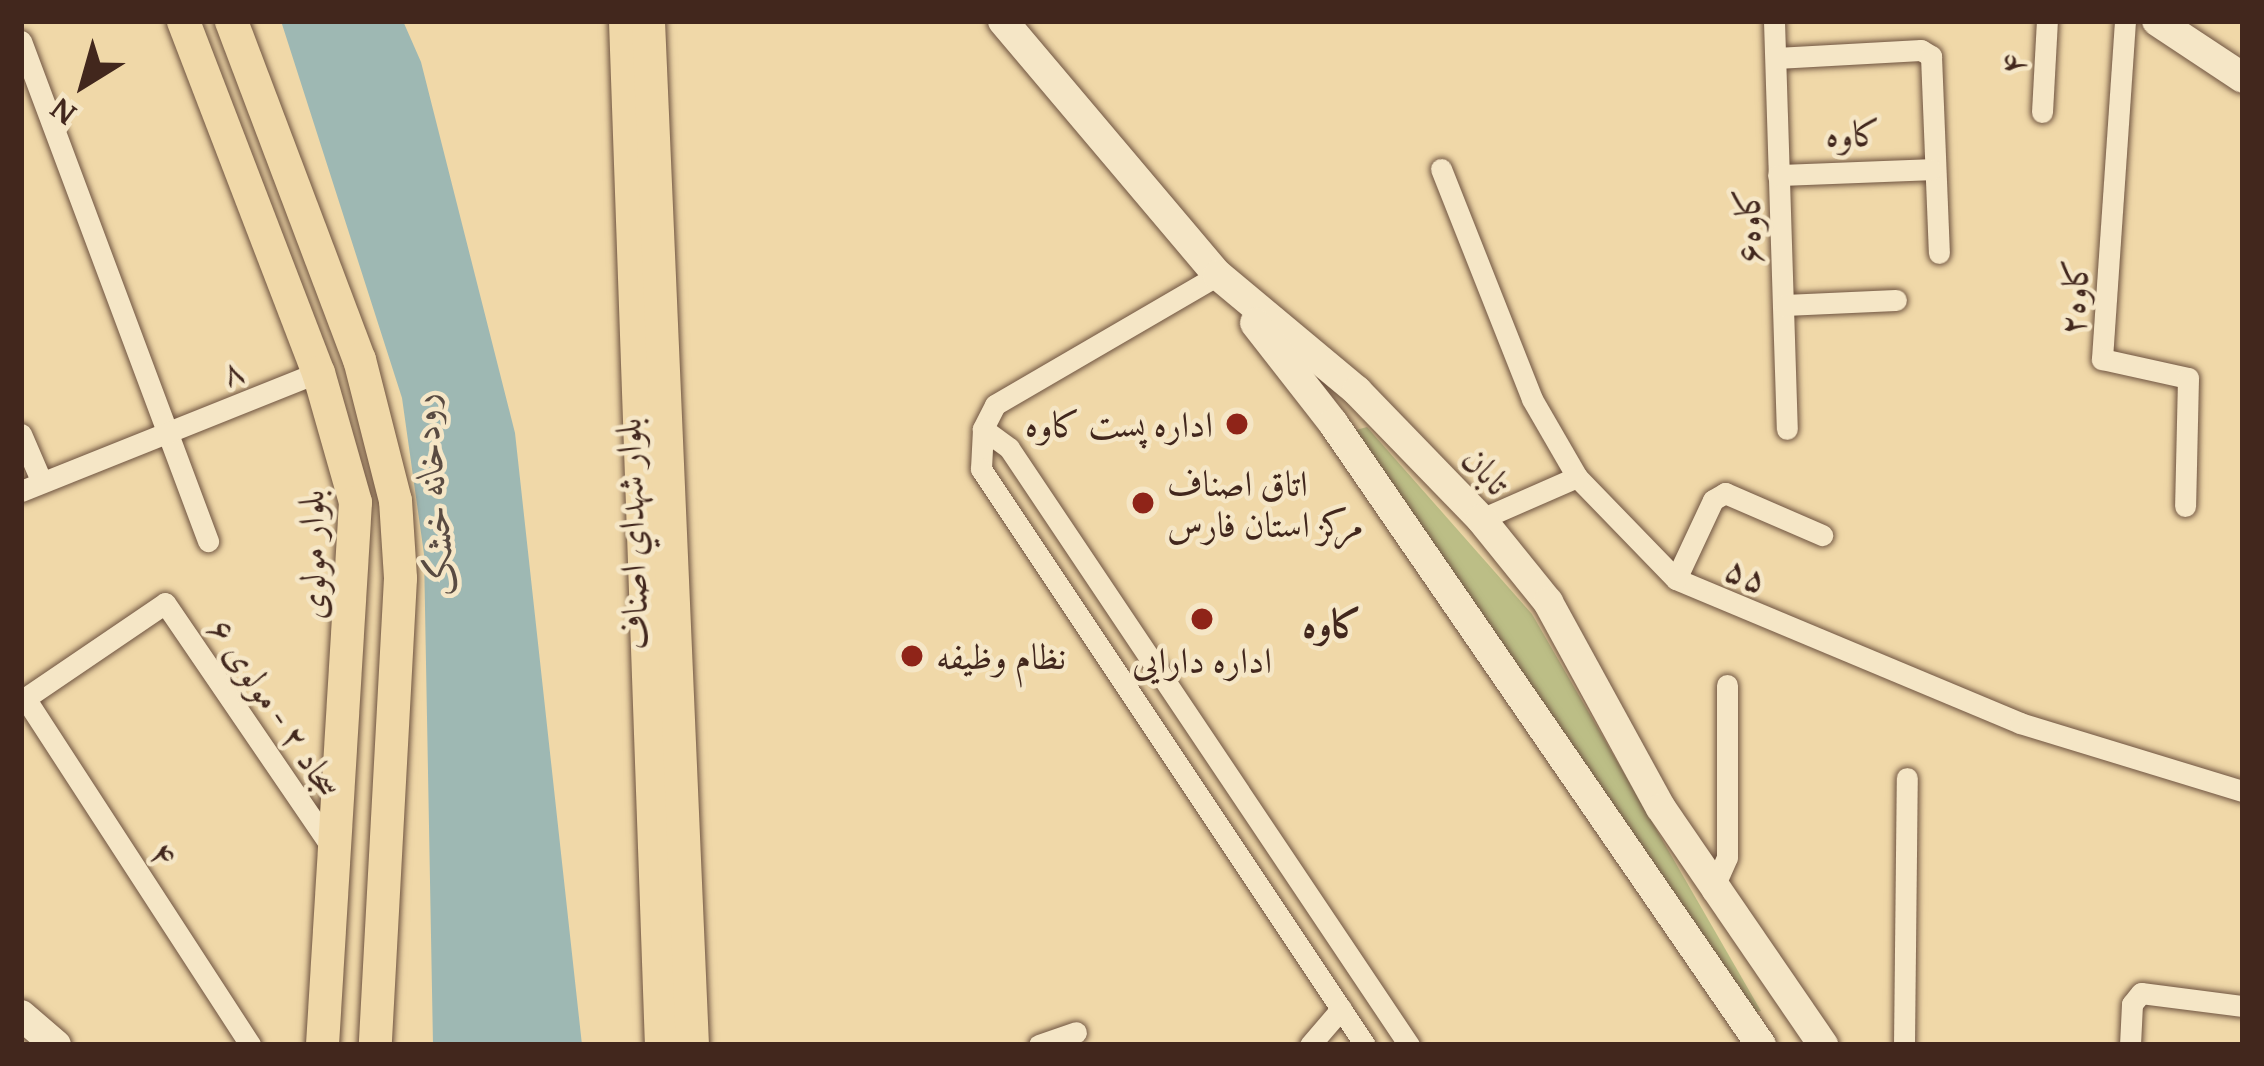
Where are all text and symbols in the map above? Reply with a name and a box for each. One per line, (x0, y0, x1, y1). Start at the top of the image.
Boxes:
north arrow (24, 24, 144, 144)
street label: ۴ (1989, 52, 2033, 76)
text: N (39, 87, 86, 139)
street label: کاوه (1824, 110, 1882, 156)
street label: کاوه۶ (1724, 187, 1770, 265)
street label: کاوه۲ (2049, 257, 2097, 337)
street label: ۸ (214, 346, 250, 394)
water label: رودخانه خشک (398, 392, 466, 598)
place label: اداره پست کاوه (1025, 402, 1213, 446)
marker: اداره پست کاوه (1224, 411, 1250, 437)
street label: بلوار شهداي اصناف (605, 417, 657, 651)
street label: تابان (1454, 437, 1520, 503)
place label: اتاق اصناف مرکز استان فارس (1167, 460, 1363, 545)
street label: بلوار مولوی (288, 490, 334, 620)
marker: اتاق اصناف مرکز استان فارس (1130, 490, 1156, 516)
street label: ۵۵ (1719, 545, 1775, 601)
district label: کاوه (1302, 600, 1362, 646)
marker: اداره دارایی (1189, 606, 1215, 632)
street label: سجاد ۲ - مولوی ۶ (200, 609, 352, 805)
place label: نظام وظیفه (936, 634, 1066, 678)
place label: اداره دارایی (1132, 638, 1272, 682)
marker: نظام وظیفه (899, 643, 925, 669)
street label: ۴ (141, 832, 189, 874)

